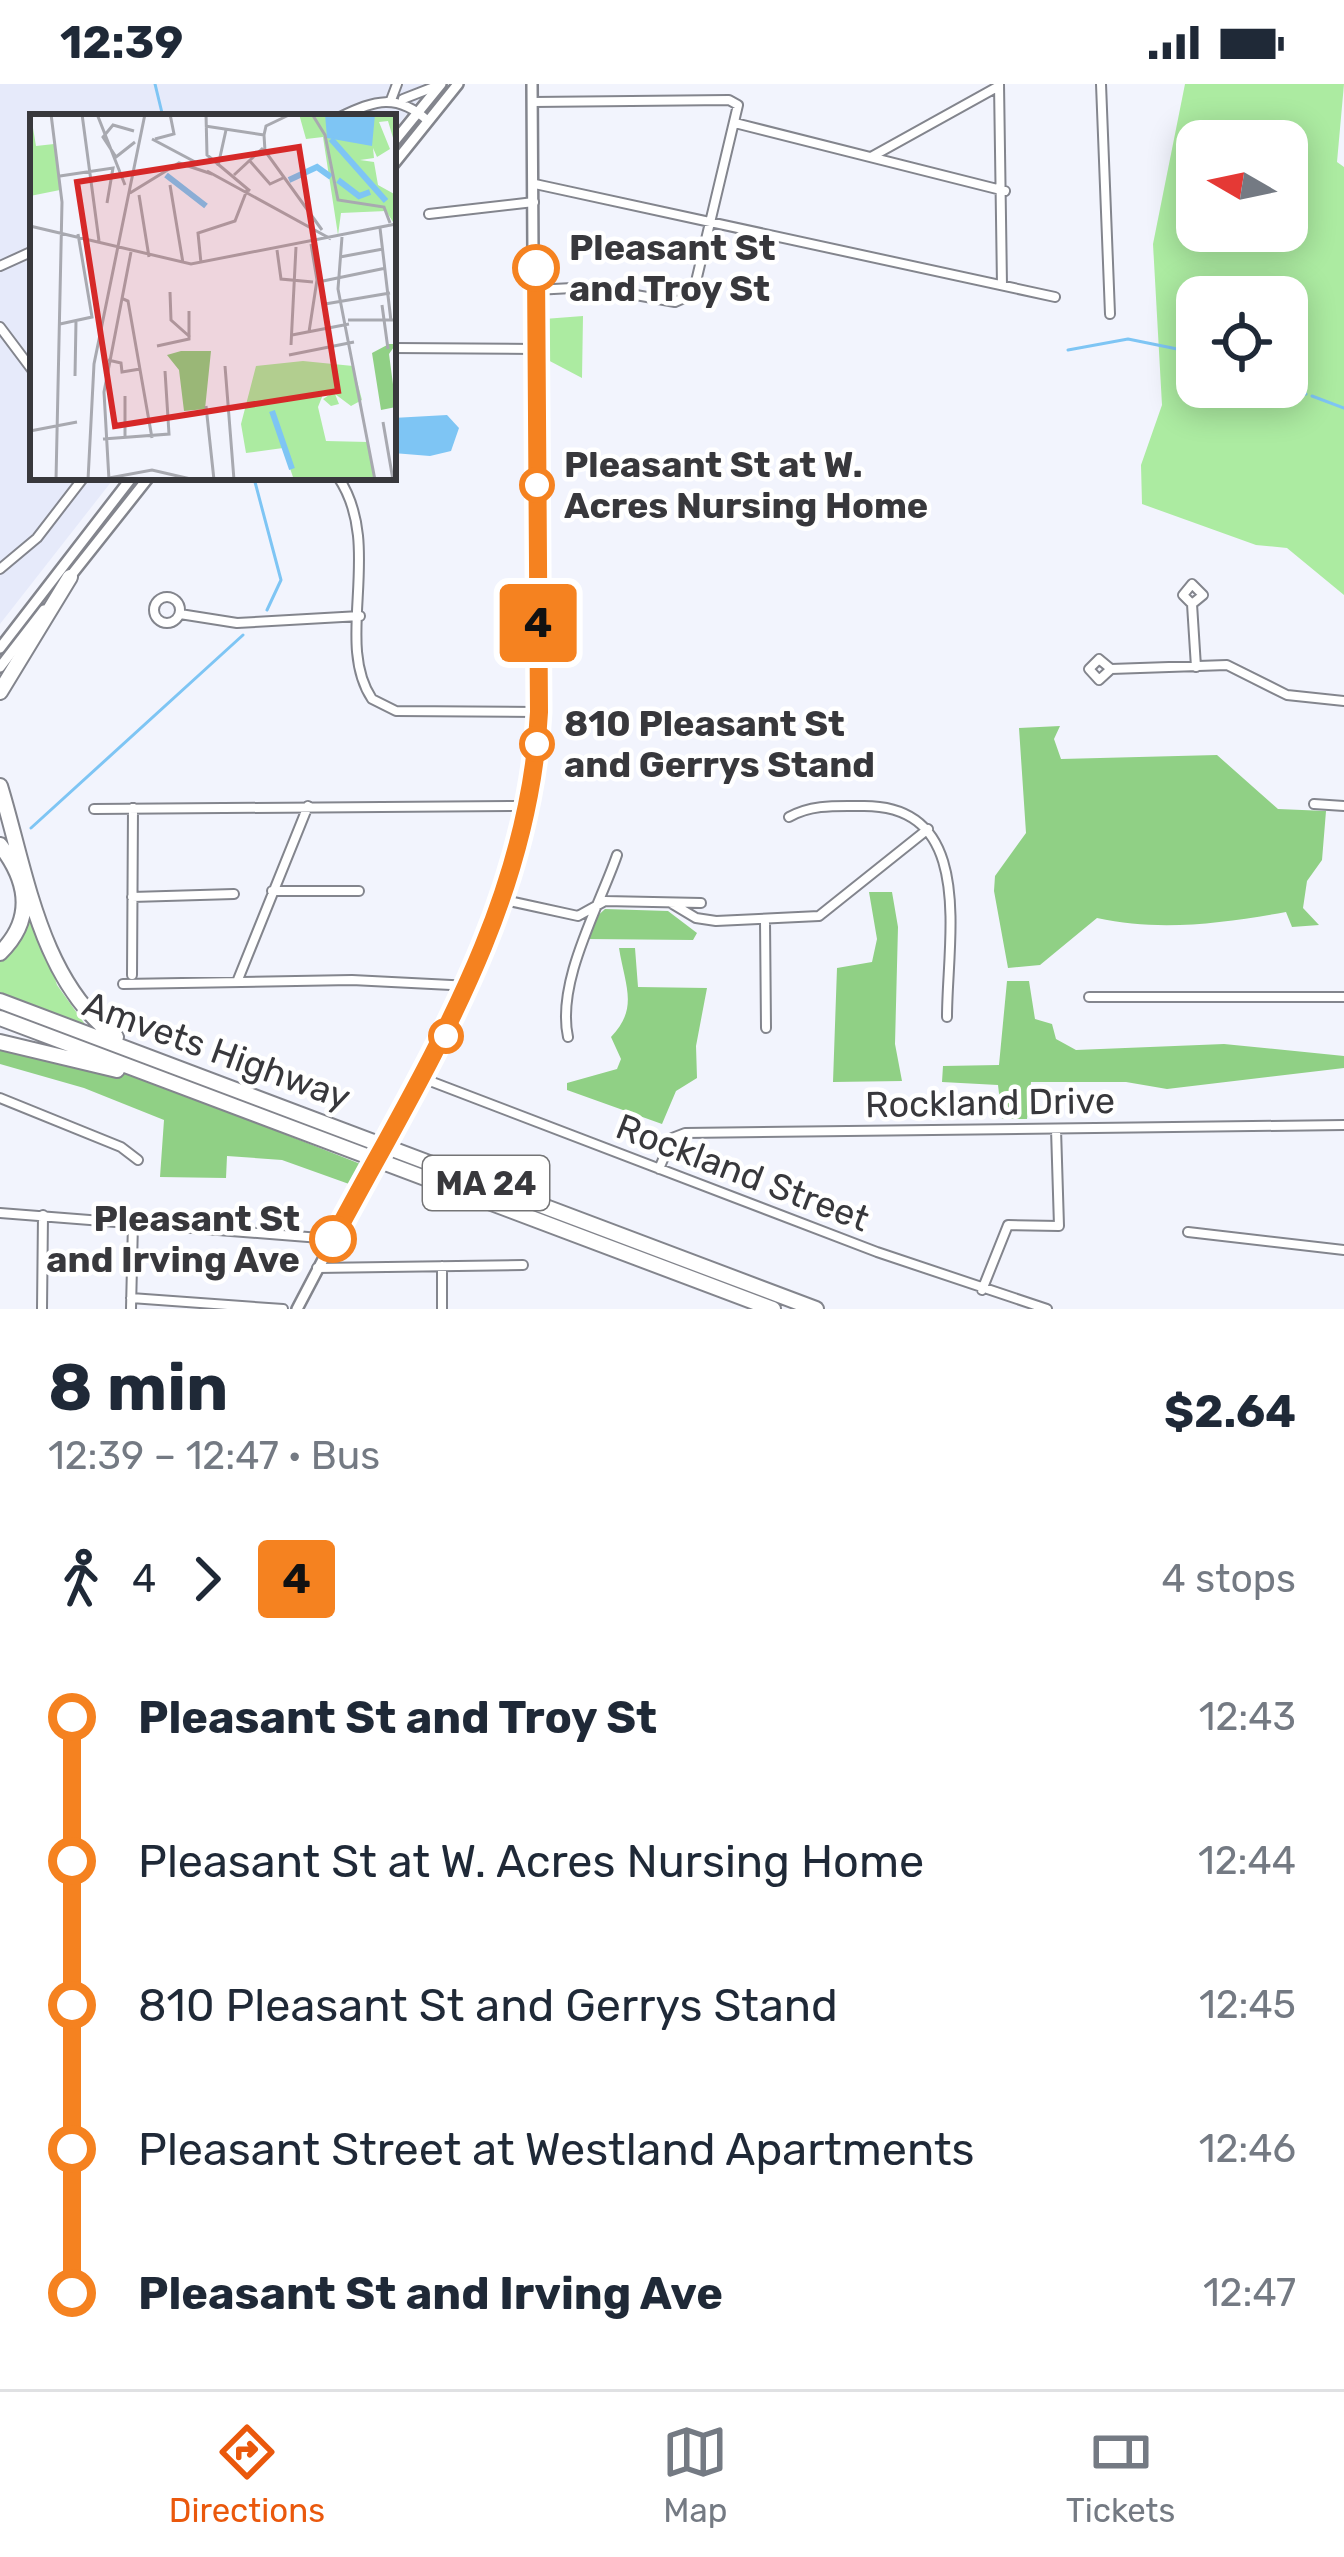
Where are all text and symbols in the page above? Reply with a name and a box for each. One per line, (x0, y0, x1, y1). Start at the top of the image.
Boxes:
text: 12:39 (60, 16, 183, 69)
inset map (30, 114, 396, 480)
north arrow (1176, 120, 1308, 252)
map controls (1176, 120, 1308, 408)
place label: Pleasant St and Troy St (569, 226, 776, 310)
marker: Pleasant St and Troy St (514, 246, 558, 290)
button: locate (1176, 276, 1308, 408)
place label: Pleasant St at W. Acres Nursing Home (564, 443, 928, 527)
marker: Pleasant St at W. Acres Nursing Home (521, 469, 553, 501)
line badge: 4 (499, 584, 577, 662)
text: 4 (524, 598, 552, 648)
place label: 810 Pleasant St and Gerrys Stand (564, 702, 875, 786)
marker: 810 Pleasant St and Gerrys Stand (521, 728, 553, 760)
street label: Amvets Highway (77, 982, 356, 1119)
unlabelled marker (430, 1020, 462, 1052)
street label: Rockland Drive (865, 1079, 1115, 1126)
street label: Rockland Street (610, 1105, 875, 1240)
road number: MA 24 (423, 1156, 549, 1210)
place label: Pleasant St and Irving Ave (46, 1197, 300, 1281)
marker: Pleasant St and Irving Ave (311, 1217, 355, 1261)
text: 8 min (48, 1348, 229, 1427)
text: $2.64 (1164, 1385, 1296, 1438)
text: 12:39 – 12:47 · Bus (48, 1433, 380, 1479)
icon: walk (48, 1546, 114, 1612)
icon: forward (174, 1546, 240, 1612)
text: 4 (282, 1554, 311, 1604)
text: 4 (132, 1556, 156, 1602)
text: 4 stops (1162, 1556, 1296, 1602)
text: Pleasant St and Troy St (138, 1691, 657, 1744)
text: 12:43 (1199, 1694, 1296, 1740)
text: Pleasant St at W. Acres Nursing Home (138, 1835, 924, 1888)
text: 12:44 (1198, 1838, 1296, 1884)
text: 810 Pleasant St and Gerrys Stand (138, 1979, 838, 2032)
text: 12:45 (1199, 1982, 1296, 2028)
text: Pleasant Street at Westland Apartments (138, 2123, 975, 2176)
text: 12:46 (1199, 2126, 1296, 2172)
text: Pleasant St and Irving Ave (138, 2267, 723, 2320)
text: 12:47 (1203, 2270, 1296, 2316)
tab: Directions (169, 2419, 325, 2530)
tab: Map (662, 2419, 728, 2530)
tab: Tickets (1066, 2419, 1175, 2530)

